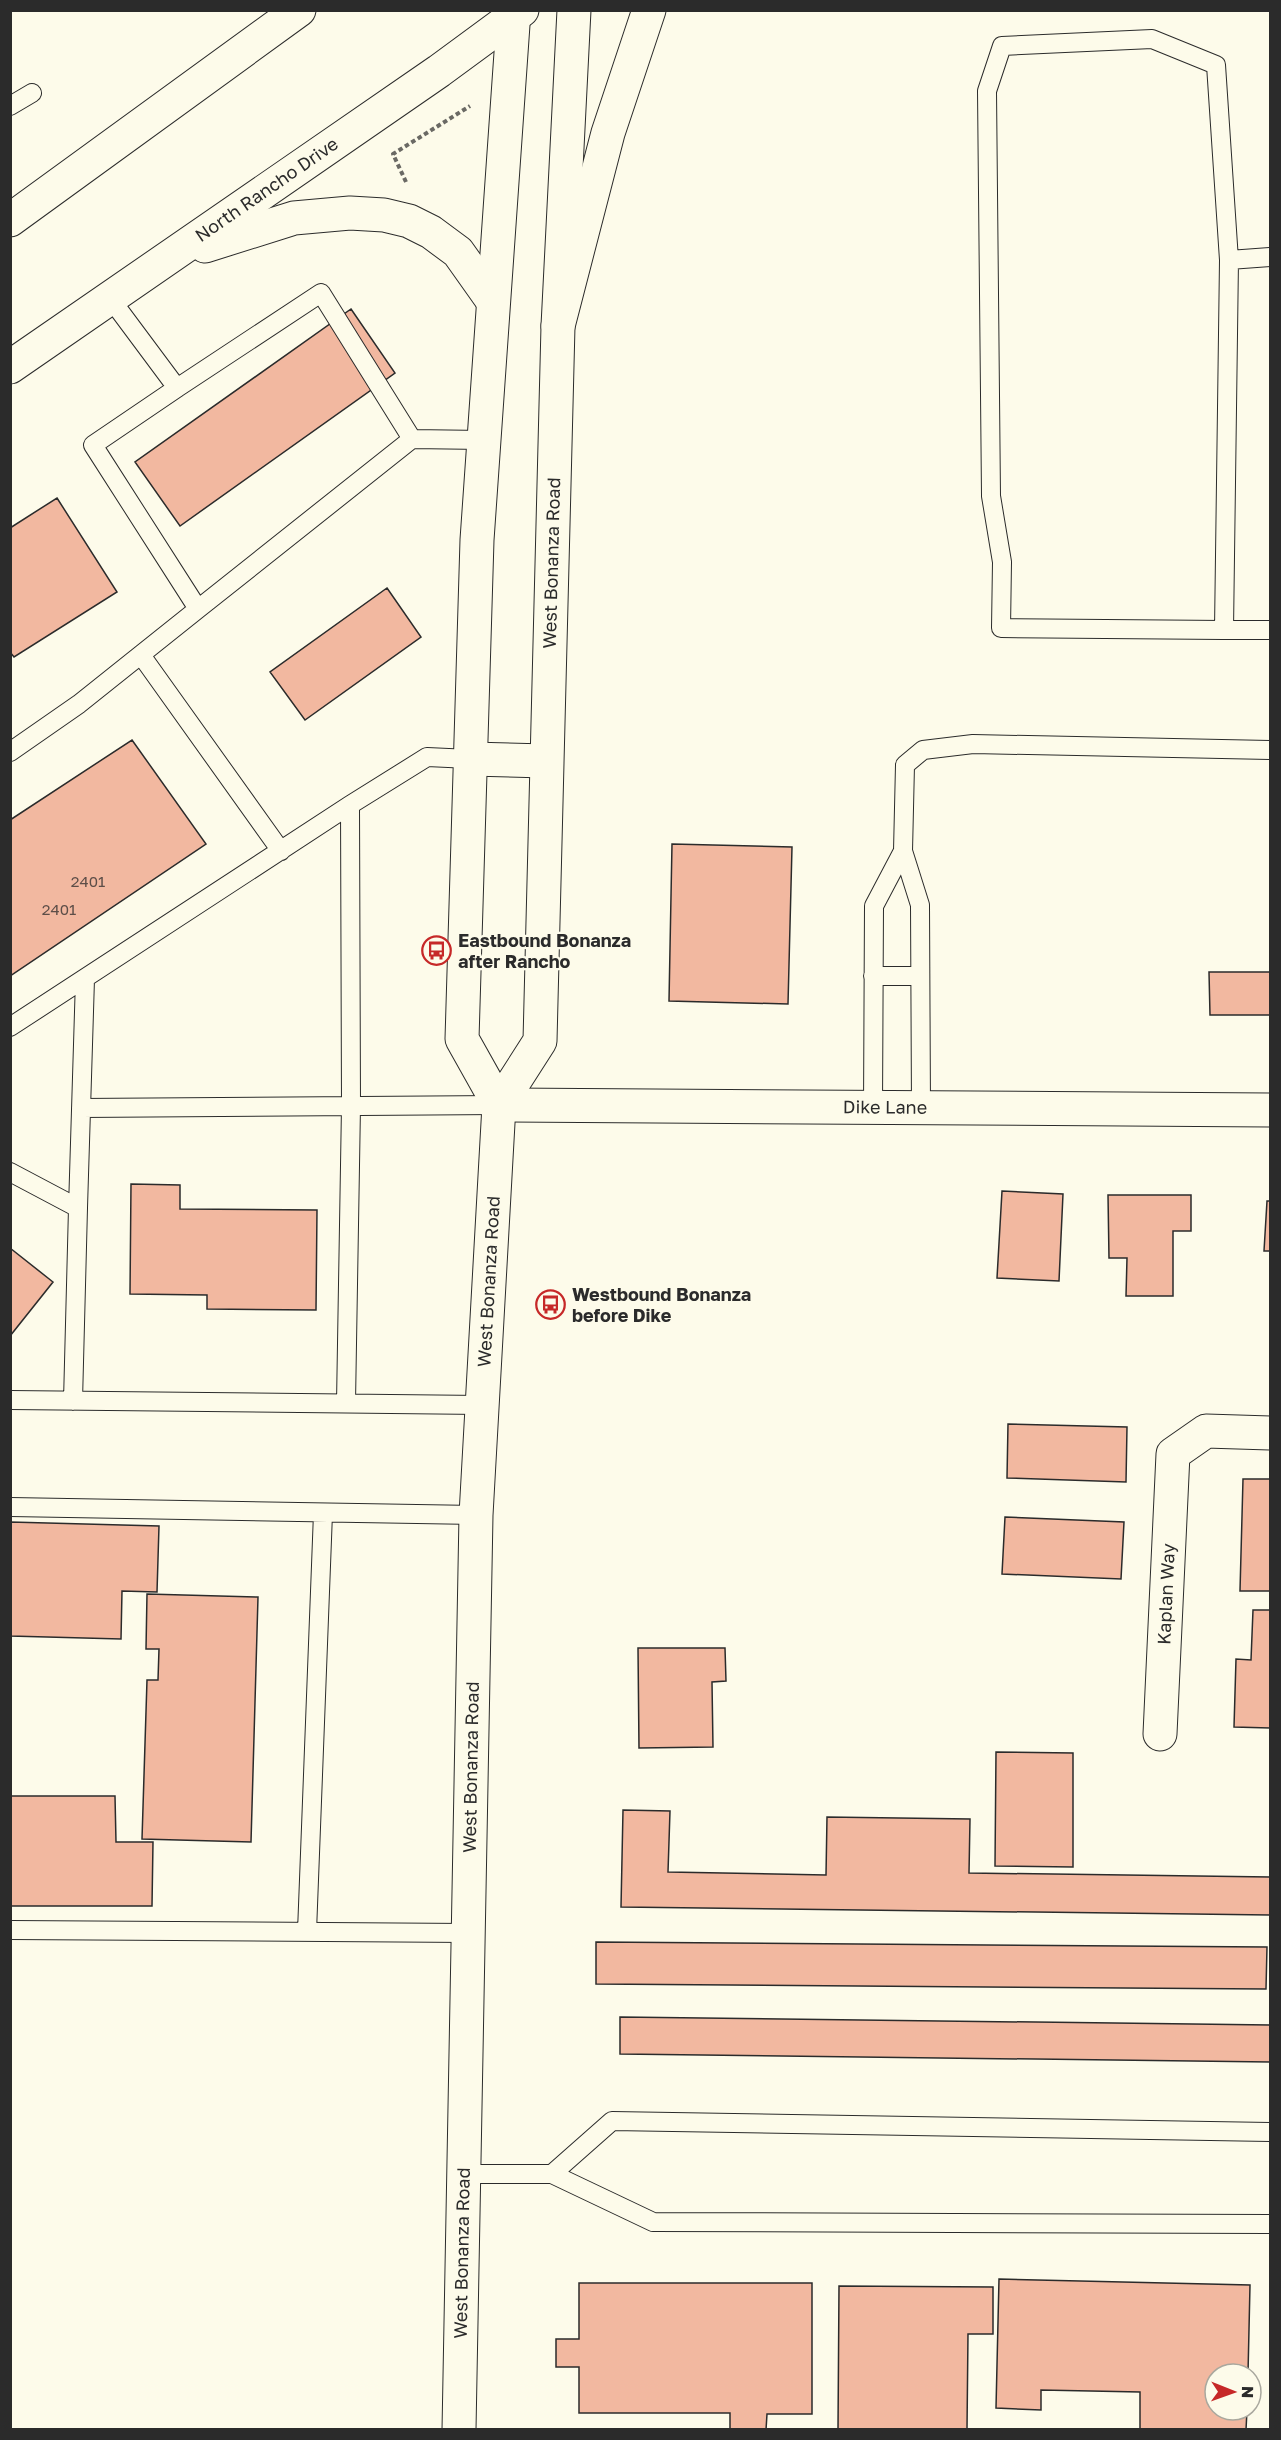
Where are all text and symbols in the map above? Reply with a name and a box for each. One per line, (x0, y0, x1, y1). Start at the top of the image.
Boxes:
street label: North Rancho Drive (191, 132, 342, 246)
street label: West Bonanza Road (538, 477, 564, 649)
house number: 2401 (71, 872, 105, 890)
house number: 2401 (42, 900, 76, 918)
place label: Eastbound Bonanza after Rancho (458, 929, 631, 972)
bus stop icon: Eastbound Bonanza after Rancho (421, 935, 453, 967)
street label: Dike Lane (843, 1095, 927, 1118)
street label: West Bonanza Road (472, 1195, 504, 1368)
place label: Westbound Bonanza before Dike (572, 1283, 751, 1326)
bus stop icon: Westbound Bonanza before Dike (535, 1289, 567, 1321)
street label: Kaplan Way (1152, 1543, 1179, 1645)
street label: West Bonanza Road (458, 1681, 483, 1853)
street label: West Bonanza Road (449, 2167, 474, 2339)
north arrow (1203, 2362, 1263, 2422)
text: N (1238, 2386, 1258, 2399)

